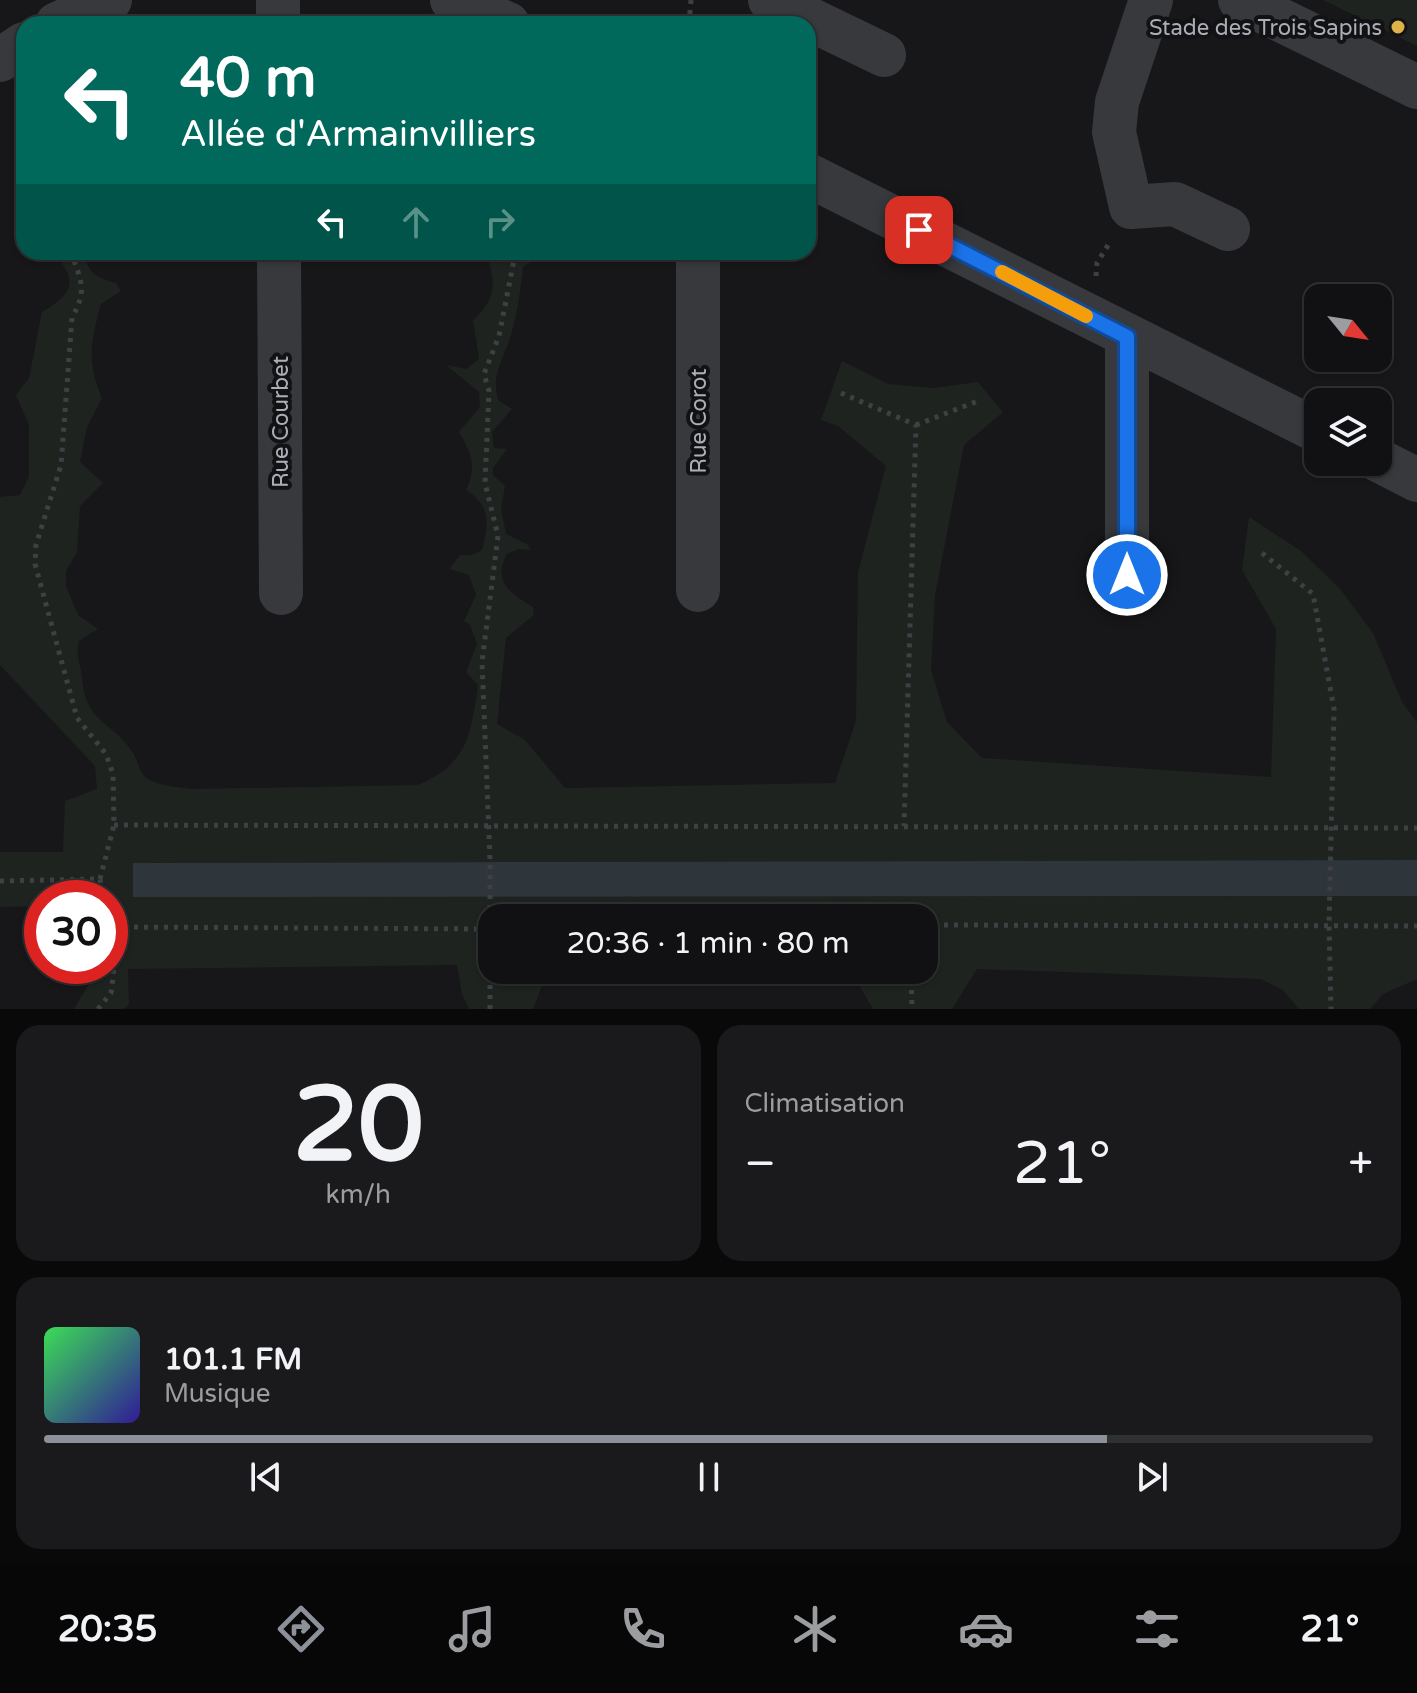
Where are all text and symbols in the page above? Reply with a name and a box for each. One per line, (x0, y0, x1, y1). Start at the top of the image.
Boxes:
place label: Stade des Trois Sapins (1149, 15, 1382, 41)
marker: Stade des Trois Sapins (1389, 18, 1407, 36)
text: 40 m (180, 45, 316, 112)
icon: left (48, 48, 152, 152)
text: Allée d'Armainvilliers (180, 113, 536, 156)
pin (885, 196, 953, 264)
icon: left (310, 200, 354, 244)
icon: ahead (394, 200, 438, 244)
icon: right (478, 200, 522, 244)
icon: arrive (897, 208, 941, 252)
north arrow (1304, 284, 1392, 372)
map controls (1304, 284, 1392, 476)
street label: Rue Courbet (268, 356, 294, 488)
street label: Rue Corot (686, 368, 712, 474)
button: layers (1304, 388, 1392, 476)
position arrow (1085, 533, 1169, 617)
speed limit sign: 30 (24, 880, 128, 984)
text: 20:36 · 1 min · 80 m (567, 925, 849, 962)
text: 20 (293, 1064, 424, 1189)
text: Climatisation (745, 1088, 905, 1119)
text: 21° (1013, 1128, 1111, 1200)
text: − (745, 1138, 776, 1191)
text: + (1348, 1138, 1373, 1191)
text: km/h (326, 1179, 391, 1210)
text: 101.1 FM (164, 1341, 302, 1378)
text: Musique (164, 1378, 271, 1409)
icon: previous (244, 1455, 288, 1499)
icon: pause (687, 1455, 731, 1499)
icon: next (1130, 1455, 1174, 1499)
icon: directions (273, 1601, 329, 1657)
icon: music (444, 1601, 500, 1657)
icon: phone (615, 1601, 671, 1657)
icon: climate (787, 1601, 843, 1657)
icon: car (958, 1601, 1014, 1657)
icon: filters (1129, 1601, 1185, 1657)
text: 20:35 (58, 1608, 157, 1651)
text: 21° (1301, 1608, 1359, 1651)

